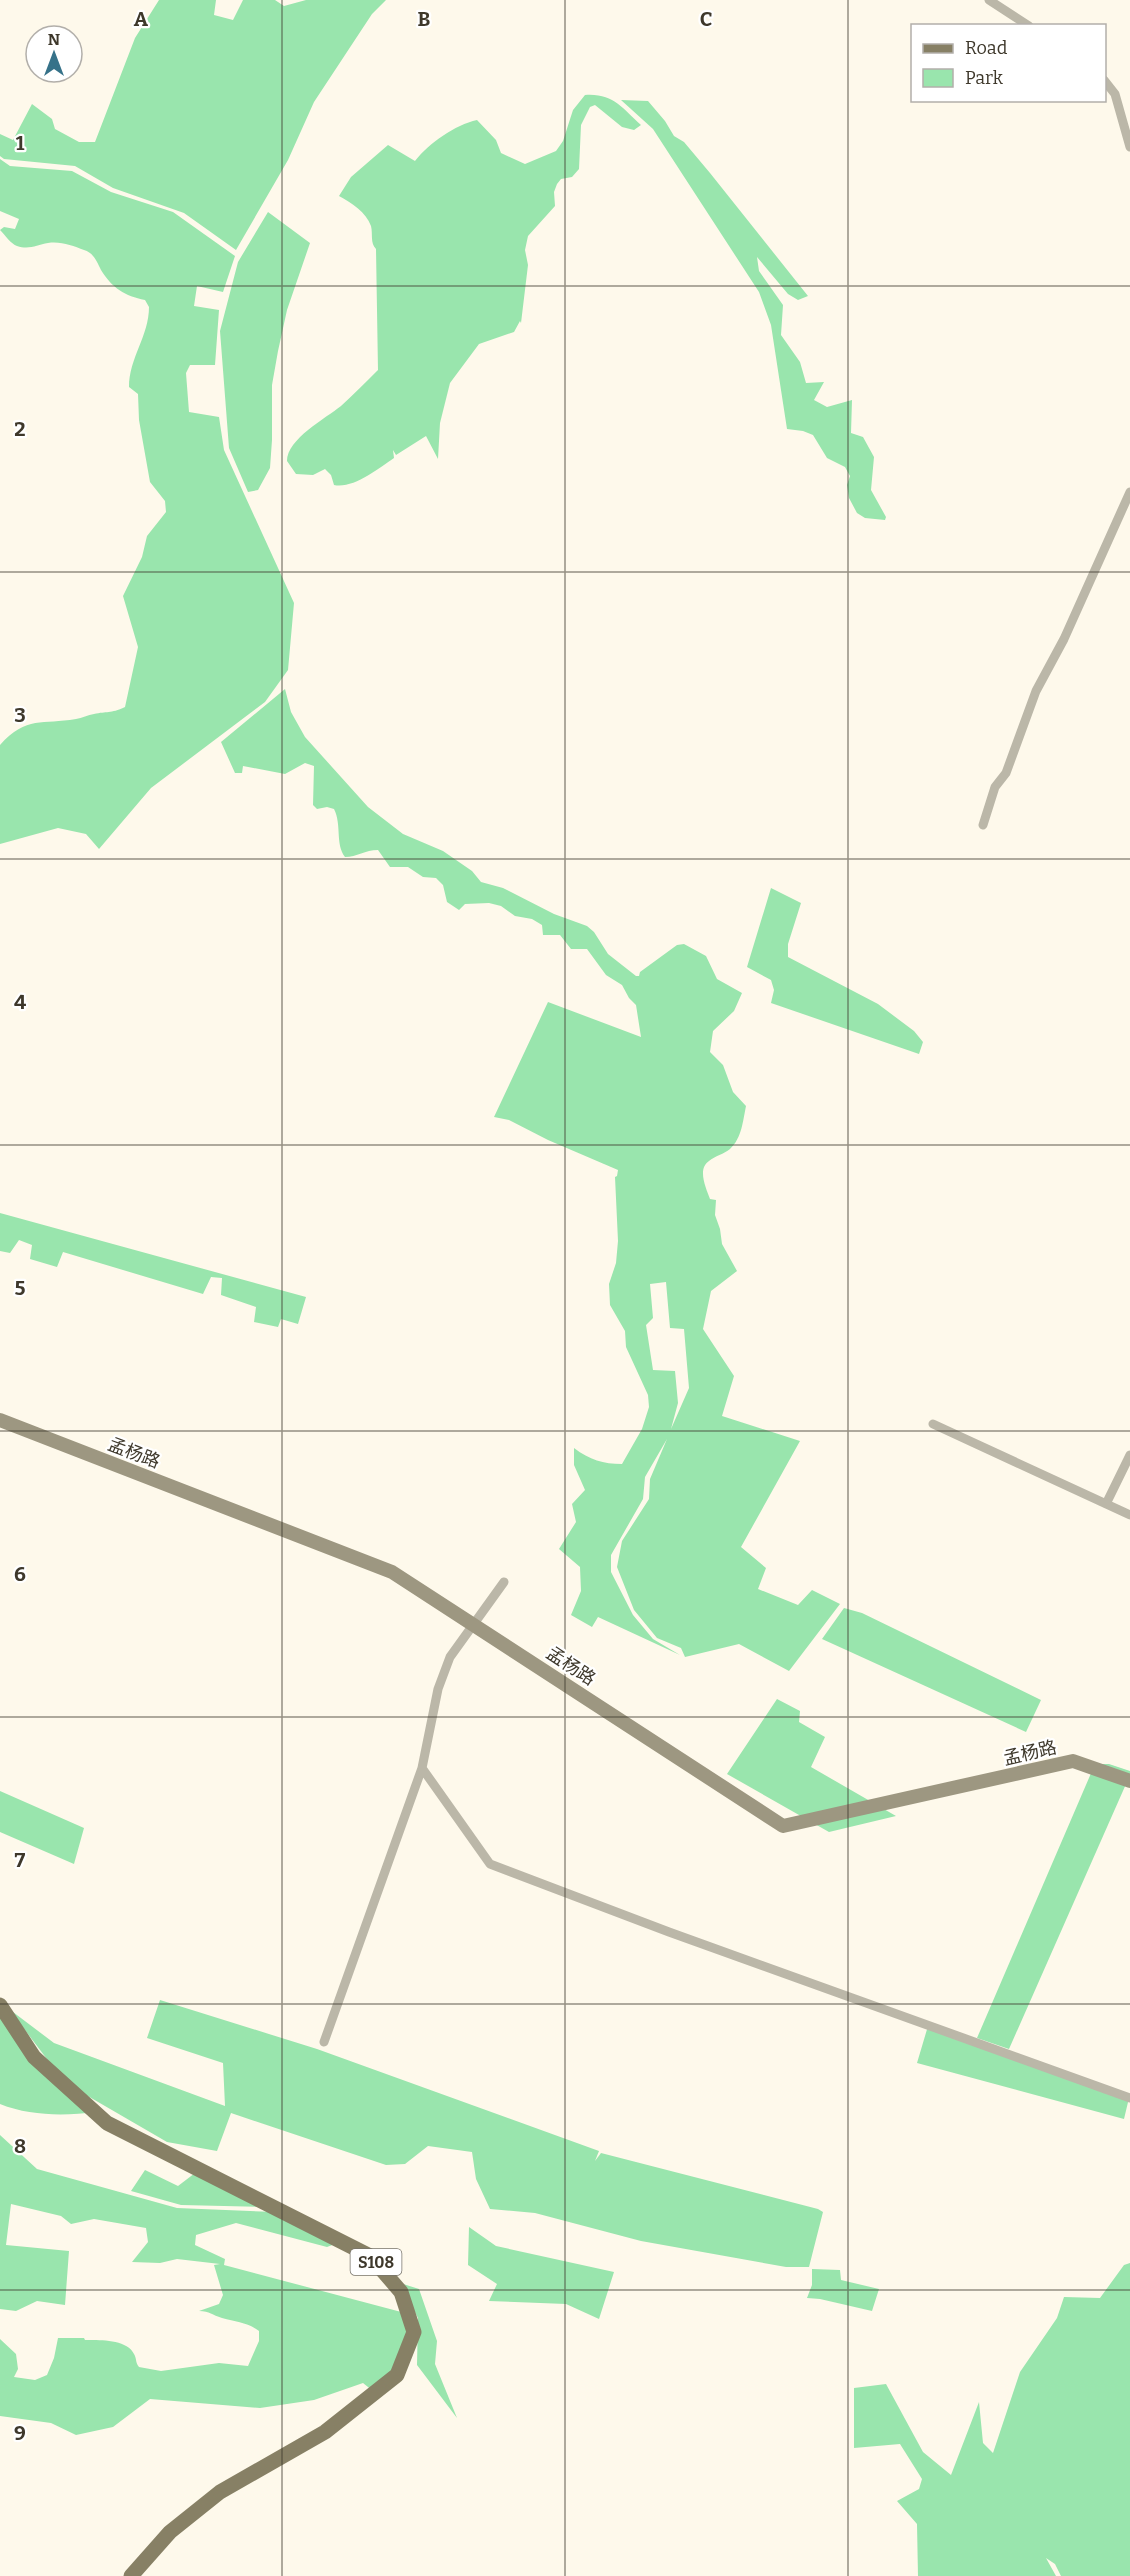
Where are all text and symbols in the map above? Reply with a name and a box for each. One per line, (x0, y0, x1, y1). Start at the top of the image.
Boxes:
text: A (134, 7, 149, 31)
text: B (418, 7, 431, 31)
text: C (700, 7, 712, 31)
north arrow (24, 24, 84, 84)
legend (911, 24, 1106, 102)
text: N (48, 30, 60, 49)
text: Road (965, 37, 1008, 59)
text: Park (965, 67, 1004, 89)
text: 1 (16, 131, 25, 155)
text: 2 (14, 417, 26, 441)
text: 3 (14, 703, 26, 727)
text: 4 (14, 990, 26, 1014)
text: 5 (15, 1276, 26, 1300)
street label: 孟杨路 (105, 1433, 163, 1473)
text: 6 (14, 1562, 26, 1586)
street label: 孟杨路 (542, 1642, 600, 1690)
street label: 孟杨路 (1001, 1736, 1059, 1770)
text: 7 (15, 1848, 26, 1872)
text: 8 (14, 2134, 26, 2158)
road number: S108 (350, 2249, 401, 2275)
text: 9 (14, 2421, 26, 2445)

